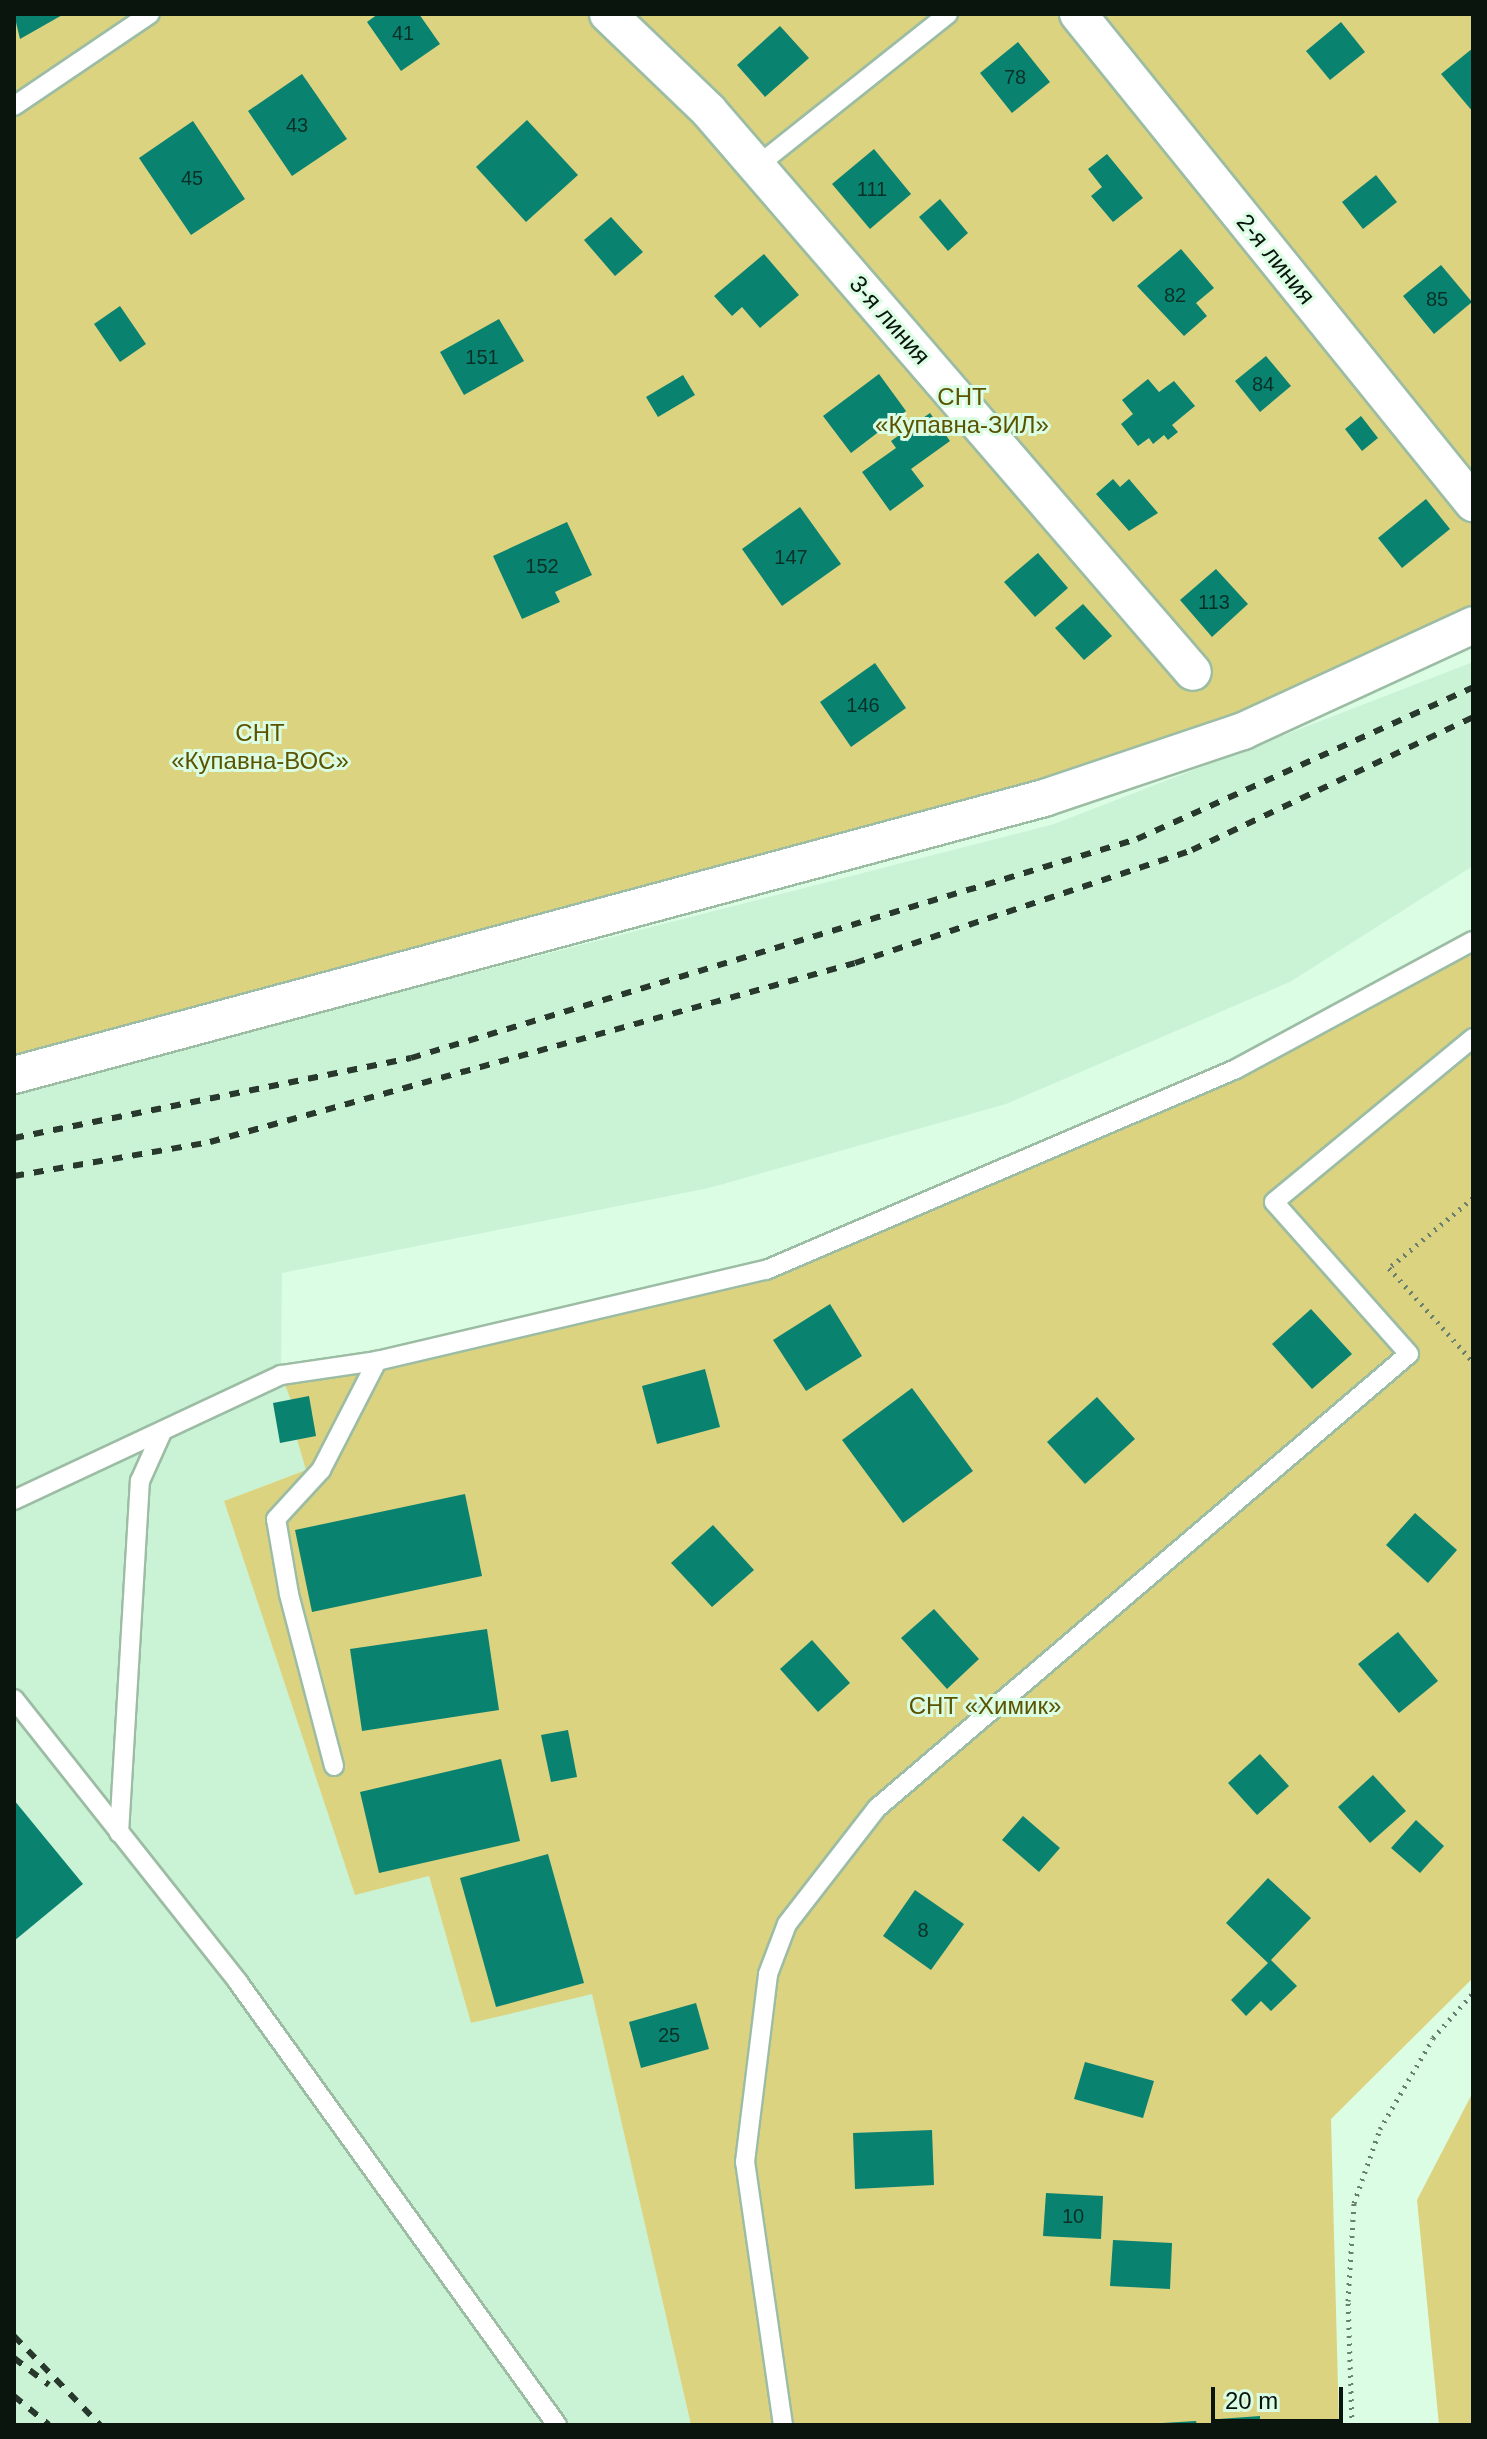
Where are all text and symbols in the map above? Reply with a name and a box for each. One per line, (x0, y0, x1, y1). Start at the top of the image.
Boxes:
house number: 41 (392, 21, 414, 45)
house number: 78 (1004, 65, 1026, 89)
house number: 43 (286, 113, 308, 137)
house number: 45 (181, 166, 203, 190)
house number: 111 (857, 177, 887, 201)
street label: 2-я линия (1231, 208, 1321, 310)
street label: 3-я линия (844, 270, 936, 370)
house number: 82 (1164, 283, 1186, 307)
house number: 85 (1426, 287, 1448, 311)
house number: 151 (465, 345, 499, 369)
house number: 84 (1252, 372, 1274, 396)
park label: СНТ «Купавна-ЗИЛ» (875, 383, 1049, 439)
house number: 147 (774, 545, 808, 569)
house number: 152 (525, 554, 559, 578)
house number: 113 (1198, 590, 1230, 614)
house number: 146 (846, 693, 880, 717)
park label: СНТ «Купавна-ВОС» (171, 719, 349, 775)
park label: СНТ «Химик» (909, 1692, 1061, 1720)
house number: 8 (917, 1918, 929, 1942)
house number: 25 (658, 2023, 680, 2047)
house number: 10 (1062, 2204, 1084, 2228)
scale bar (1215, 2371, 1347, 2421)
text: 20 m (1225, 2387, 1278, 2414)

